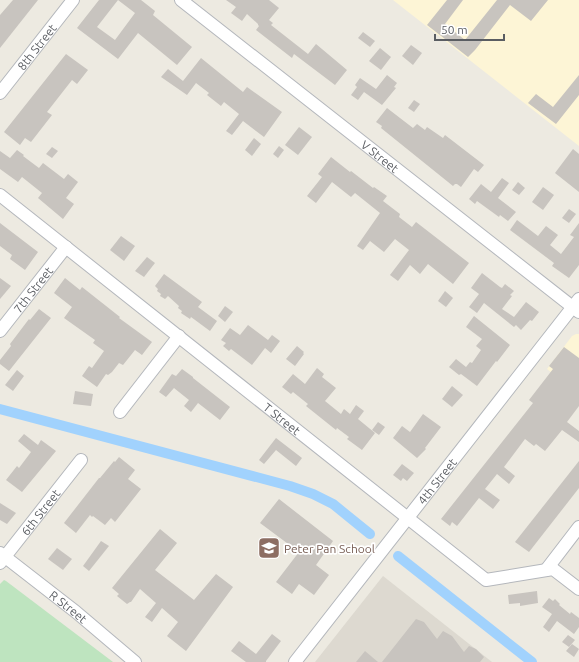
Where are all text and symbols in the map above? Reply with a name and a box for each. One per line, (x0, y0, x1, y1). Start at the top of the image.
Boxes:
scale bar (435, 16, 504, 42)
street label: 8th Street (14, 21, 59, 72)
text: 50 m (441, 23, 468, 36)
street label: V Street (359, 137, 402, 175)
street label: 7th Street (11, 264, 55, 315)
street label: T Street (261, 400, 303, 437)
street label: 4th Street (415, 455, 459, 506)
street label: 6th Street (18, 486, 62, 537)
school or university icon: Peter Pan School (256, 535, 282, 561)
place label: Peter Pan School (284, 542, 375, 555)
street label: R Street (47, 588, 90, 625)

